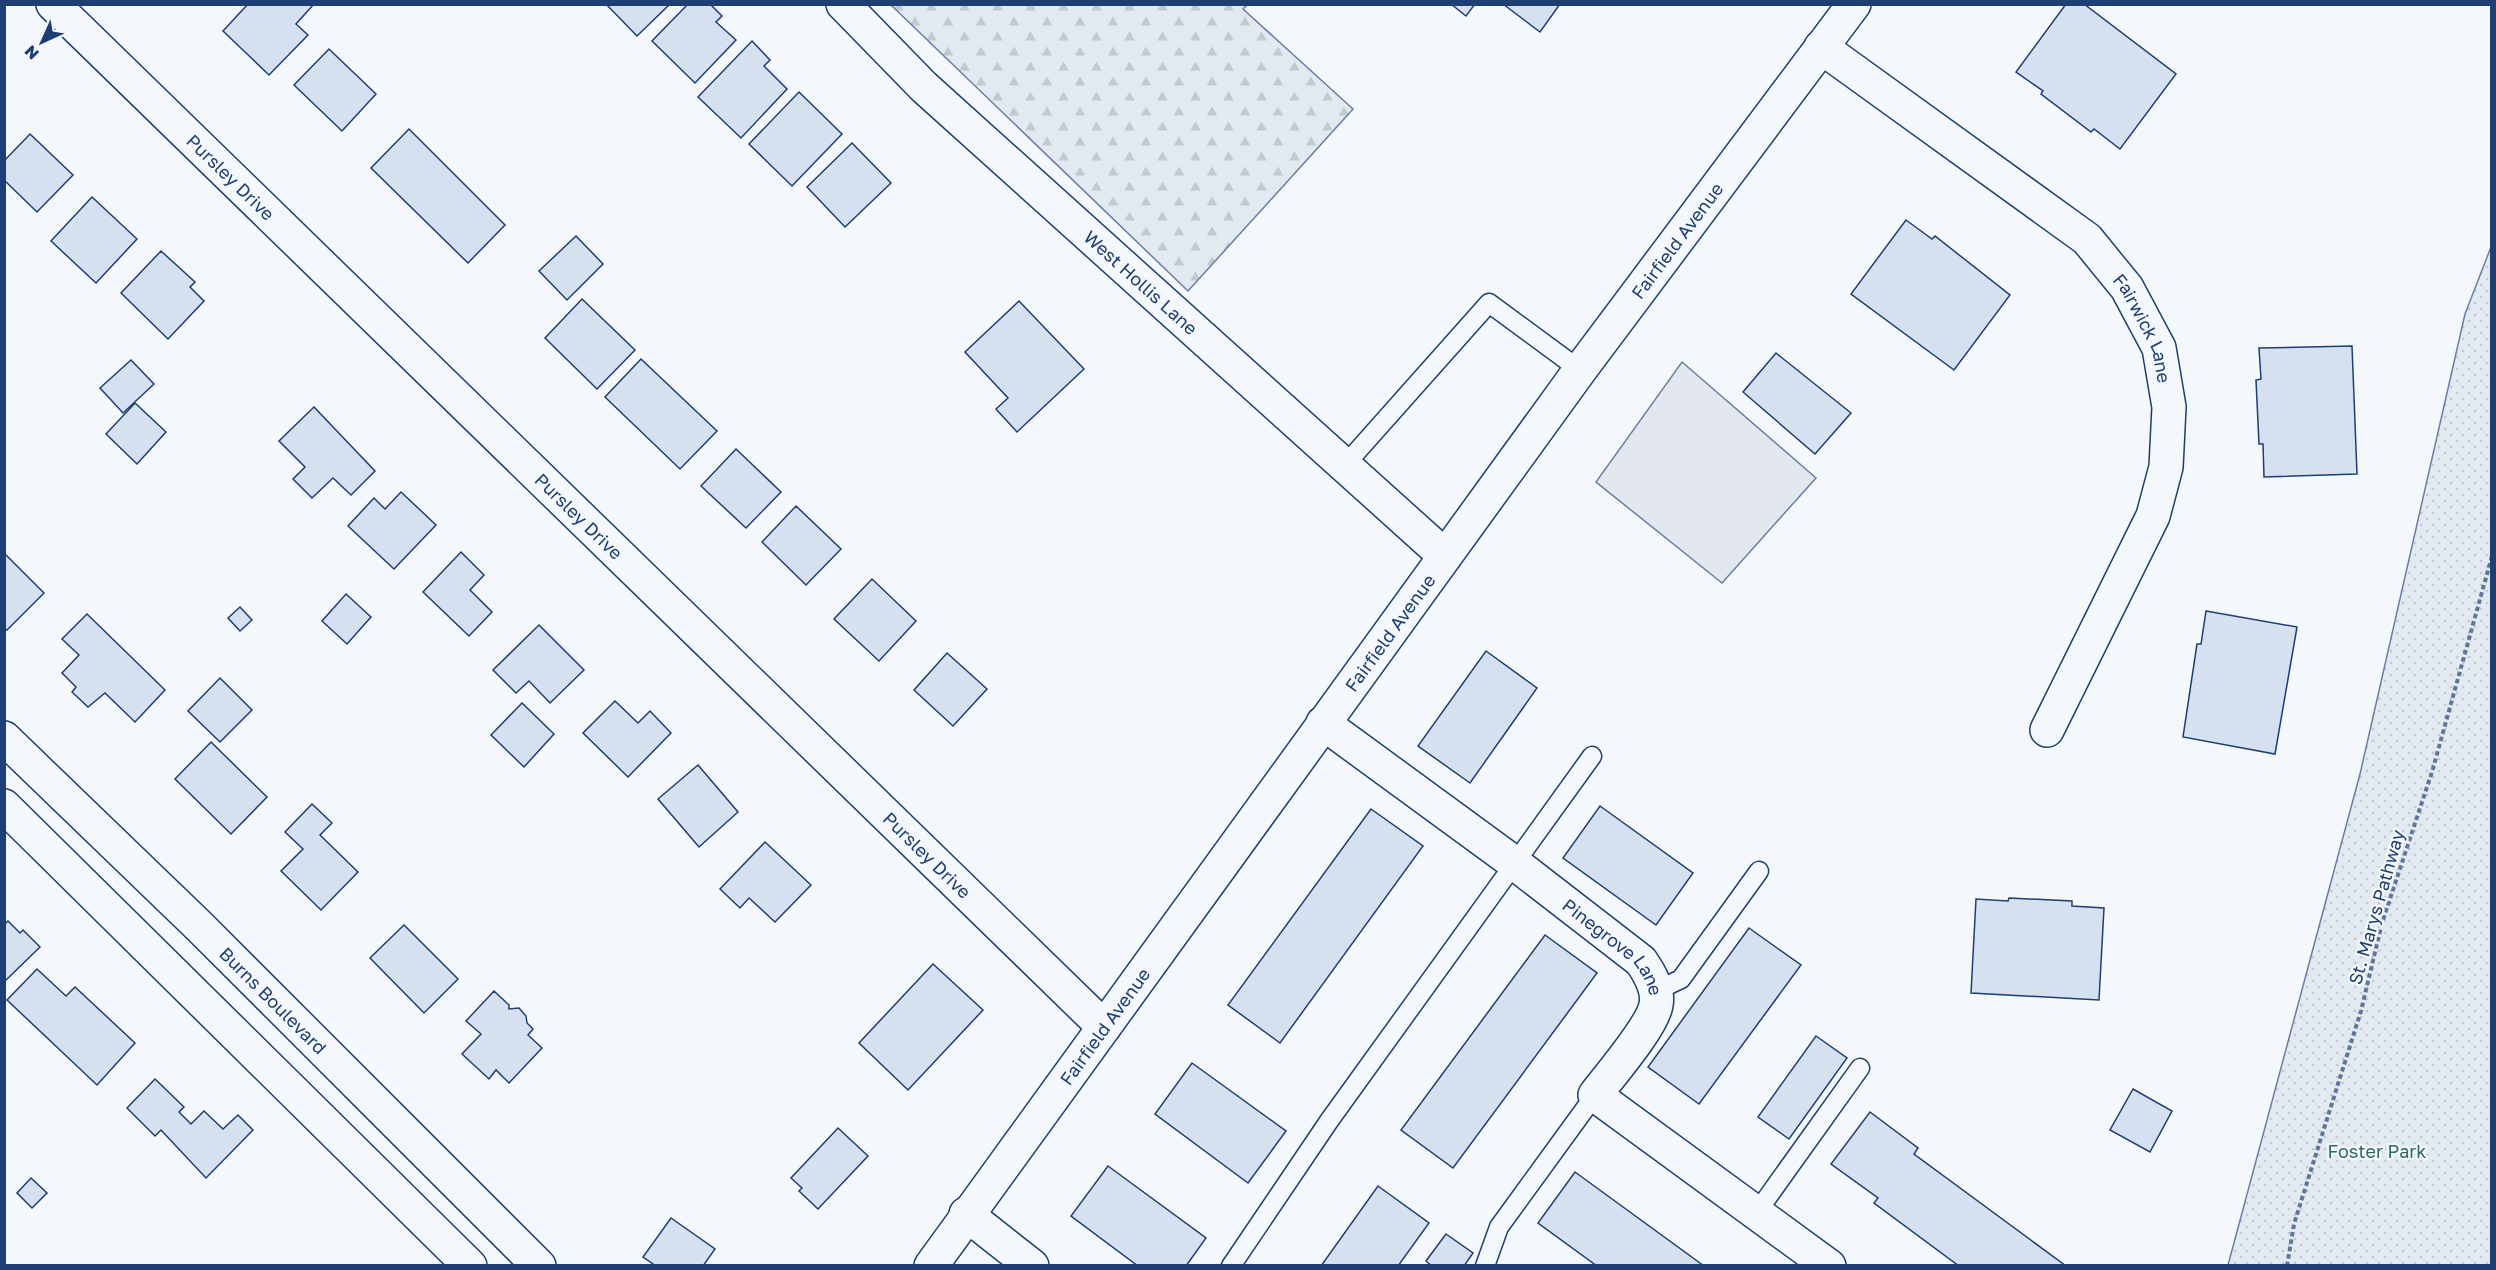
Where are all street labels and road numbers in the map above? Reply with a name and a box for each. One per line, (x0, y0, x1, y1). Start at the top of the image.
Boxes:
street label: Pursley Drive (182, 129, 279, 225)
street label: Fairfield Avenue (1626, 178, 1727, 303)
street label: West Hollis Lane (1080, 226, 1202, 339)
street label: Fairwick Lane (2109, 269, 2176, 384)
street label: Pursley Drive (530, 468, 628, 564)
street label: Fairfield Avenue (1340, 570, 1440, 696)
street label: Pursley Drive (879, 807, 976, 903)
street label: St. Marys Pathway (2343, 827, 2409, 987)
street label: Pinegrove Lane (1558, 894, 1667, 997)
street label: Burns Boulevard (215, 942, 331, 1058)
street label: Fairfield Avenue (1055, 963, 1154, 1089)

